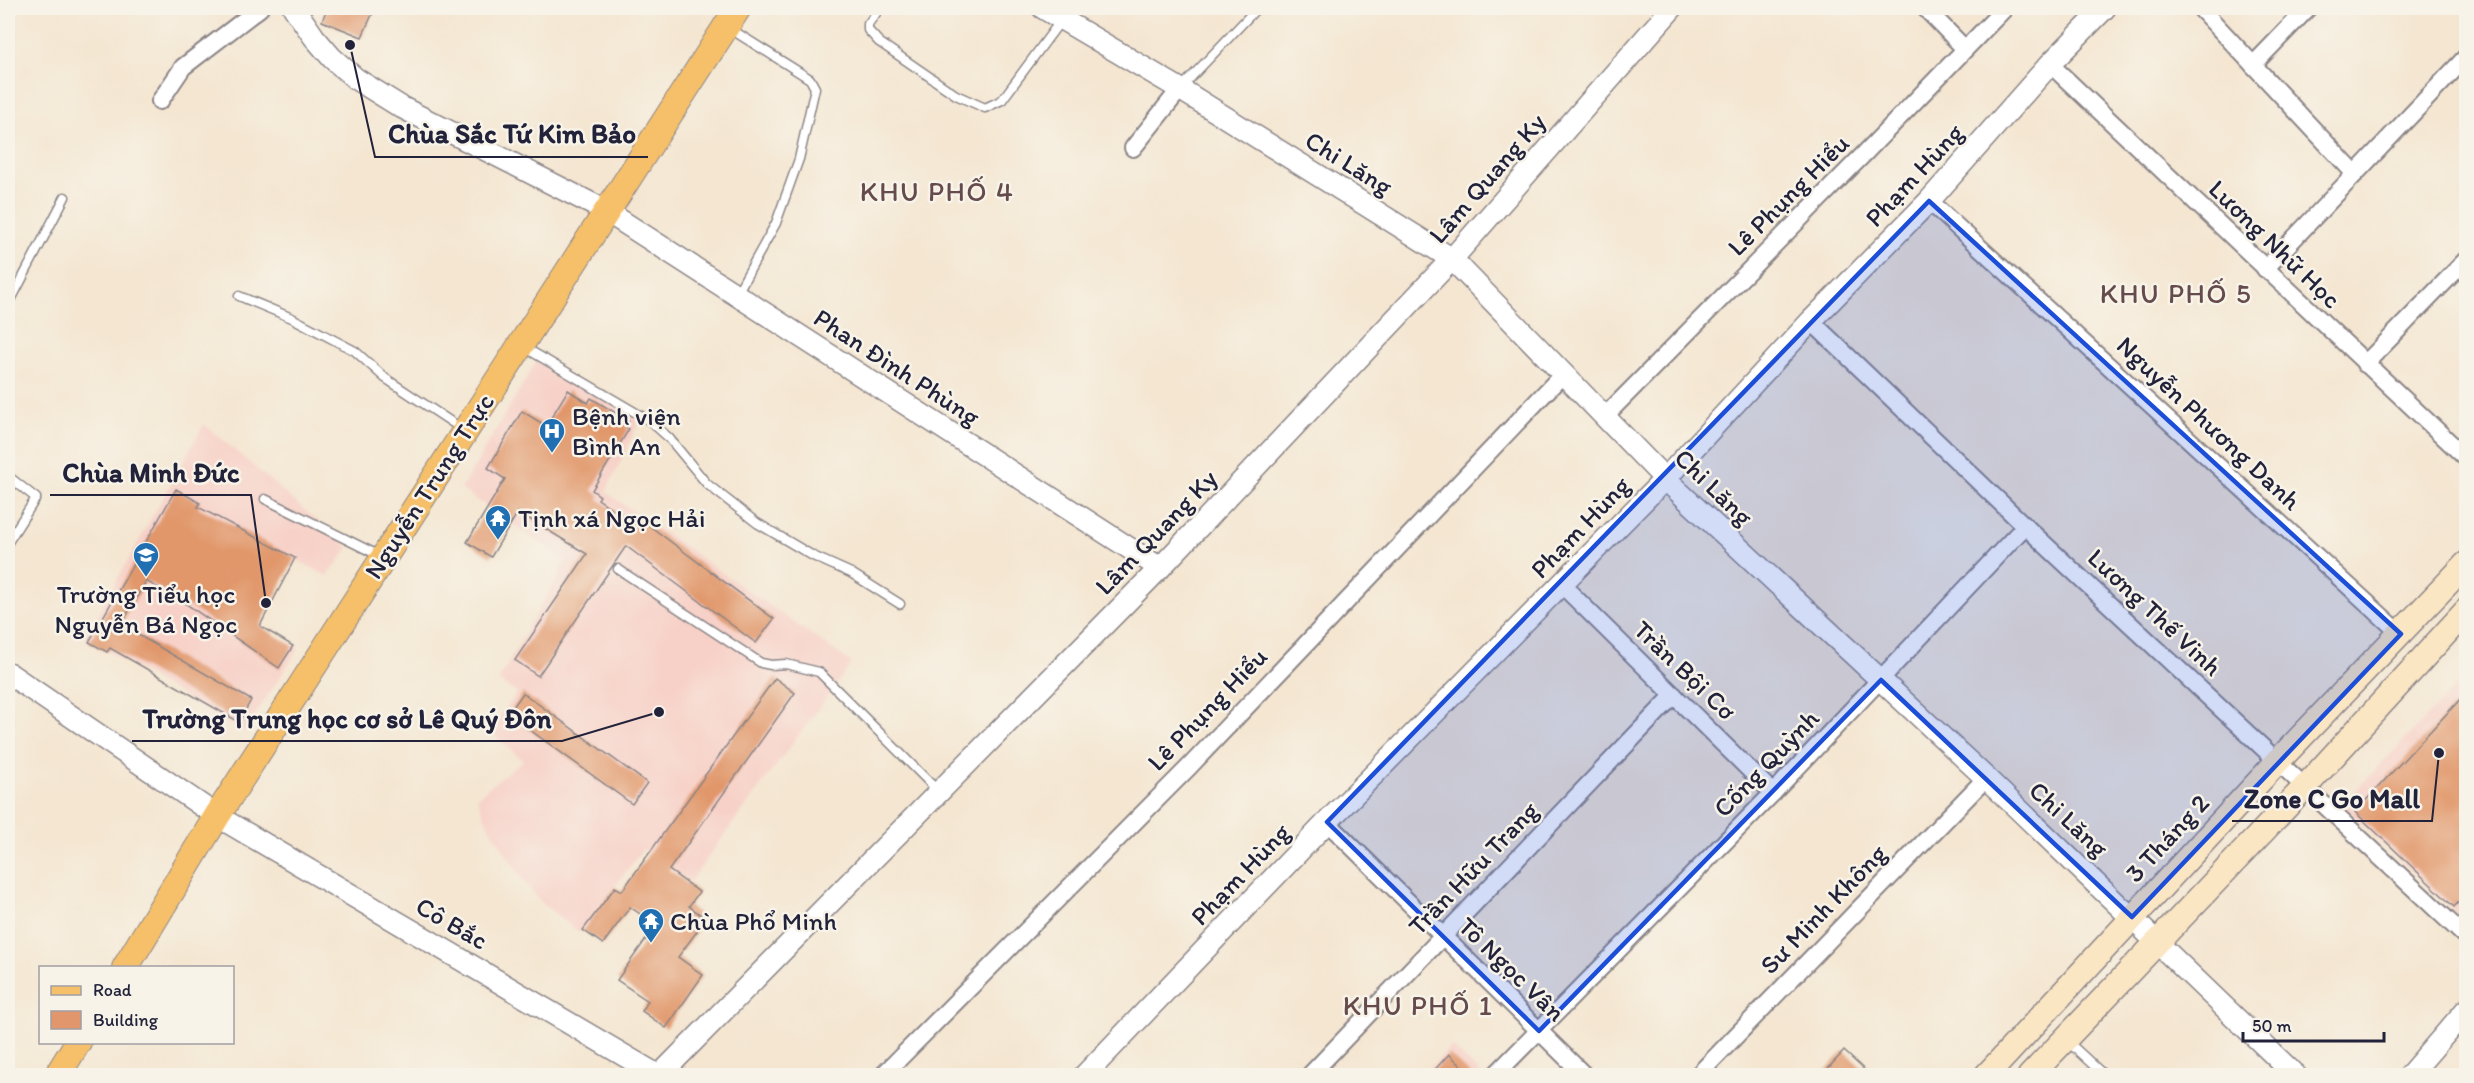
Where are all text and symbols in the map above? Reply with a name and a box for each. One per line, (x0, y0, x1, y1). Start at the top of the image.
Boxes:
street label: Lâm Quang Ky (1422, 106, 1552, 250)
callout: Chùa Sắc Tứ Kim Bảo (375, 112, 648, 157)
street label: Phạm Hùng (1858, 116, 1970, 233)
text: Chùa Sắc Tứ Kim Bảo (388, 117, 636, 150)
street label: Chi Lăng (1299, 124, 1399, 203)
street label: Lê Phụng Hiểu (1720, 127, 1856, 263)
street label: Lương Nhữ Học (2202, 173, 2348, 315)
district label: KHU PHỐ 4 (860, 174, 1014, 208)
district label: KHU PHỐ 5 (2100, 276, 2252, 310)
street label: Phan Đình Phùng (808, 301, 987, 433)
street label: Nguyễn Phương Danh (2110, 329, 2308, 517)
street label: Nguyễn Trung Trực (357, 387, 501, 585)
place label: Bệnh viện Bình An (572, 400, 681, 462)
hospital icon: Bệnh viện Bình An (537, 416, 567, 454)
street label: Chi Lăng (1668, 442, 1761, 533)
callout: Chùa Minh Đức (50, 450, 251, 495)
text: Chùa Minh Đức (62, 456, 240, 489)
street label: Lâm Quang Ky (1088, 463, 1224, 601)
street label: Phạm Hùng (1523, 469, 1637, 585)
place label: Tịnh xá Ngọc Hải (518, 502, 705, 534)
temple icon: Tịnh xá Ngọc Hải (483, 503, 513, 541)
school or university icon: Trường Tiểu học Nguyễn Bá Ngọc (131, 540, 161, 578)
street label: Lương Thế Vinh (2081, 542, 2229, 682)
place label: Trường Tiểu học Nguyễn Bá Ngọc (55, 578, 237, 640)
street label: Trần Bội Cơ (1627, 613, 1743, 727)
street label: Lê Phụng Hiểu (1140, 641, 1274, 777)
callout: Trường Trung học cơ sở Lê Quý Đôn (132, 696, 562, 741)
text: Trường Trung học cơ sở Lê Quý Đôn (142, 702, 552, 735)
street label: Cống Quỳnh (1707, 702, 1825, 824)
street label: Chi Lăng (2023, 774, 2116, 864)
callout: Zone C Go Mall (2232, 776, 2432, 821)
text: Zone C Go Mall (2244, 782, 2420, 815)
street label: 3 Tháng 2 (2118, 787, 2216, 889)
street label: Trần Hữu Trang (1401, 794, 1545, 942)
street label: Phạm Hùng (1183, 816, 1297, 932)
street label: Sư Minh Không (1753, 837, 1893, 981)
street label: Cô Bắc (410, 890, 494, 956)
place label: Chùa Phổ Minh (670, 905, 837, 937)
temple icon: Chùa Phổ Minh (636, 906, 666, 944)
street label: Tô Ngọc Vân (1452, 910, 1572, 1028)
legend (39, 966, 234, 1044)
text: Road (93, 979, 132, 1001)
district label: KHU PHỐ 1 (1343, 988, 1493, 1022)
scale bar (2243, 1005, 2384, 1043)
text: Building (93, 1009, 159, 1031)
text: 50 m (2252, 1015, 2292, 1037)

